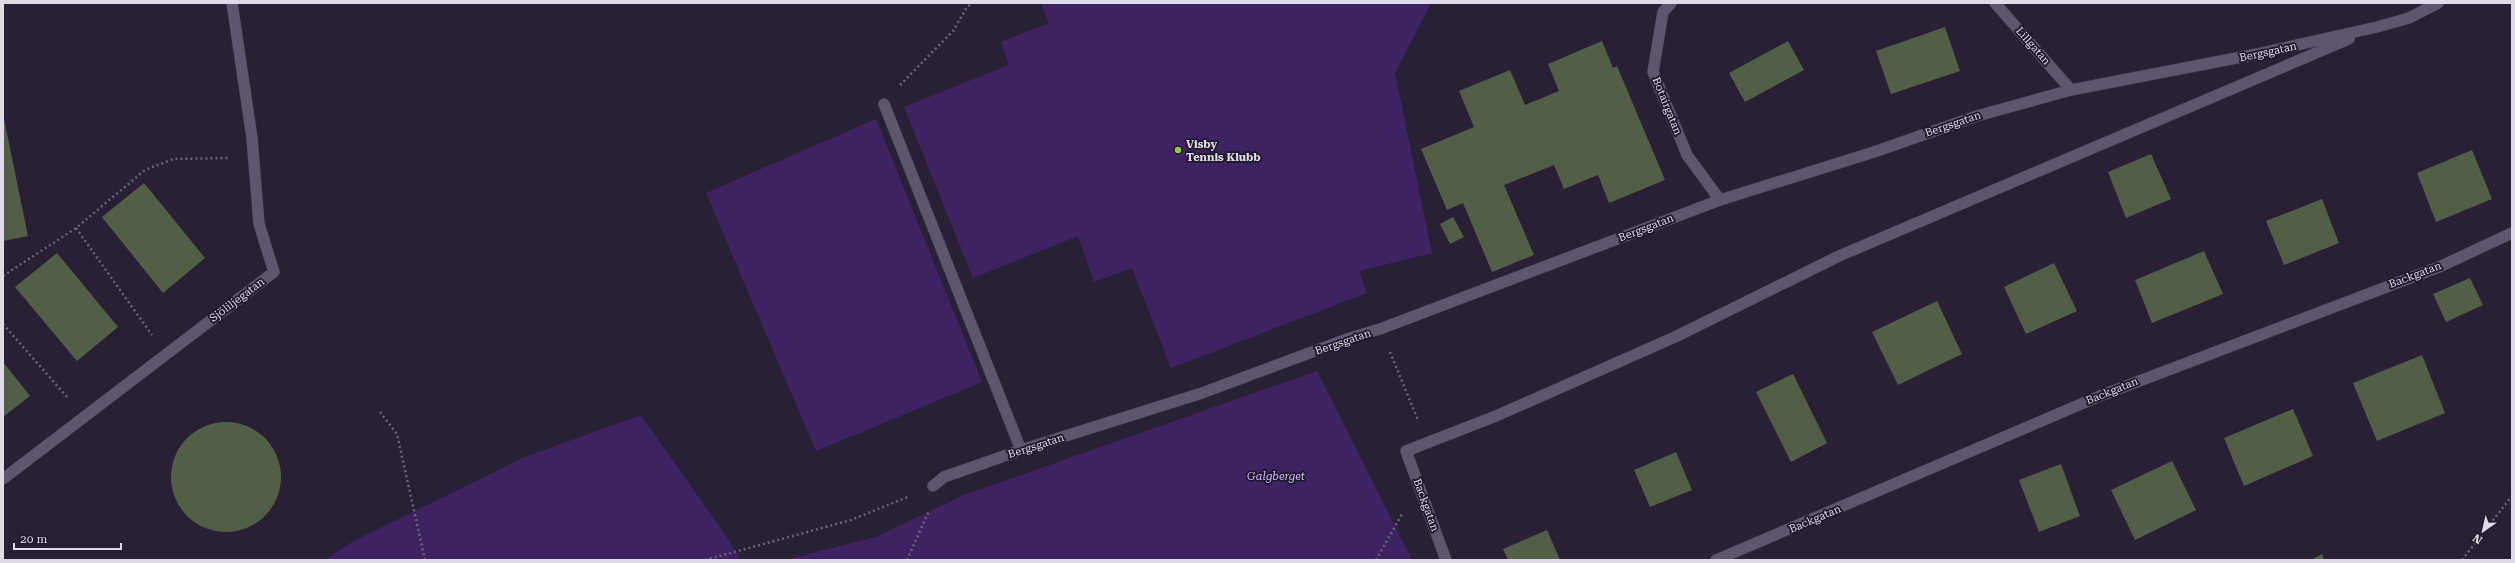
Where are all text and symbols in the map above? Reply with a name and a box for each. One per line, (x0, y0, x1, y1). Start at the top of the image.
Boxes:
street label: Lillgatan (2013, 24, 2053, 68)
street label: Bergsgatan (2238, 40, 2298, 64)
street label: Botairgatan (1650, 75, 1684, 137)
street label: Bergsgatan (1923, 108, 1983, 140)
place label: Visby Tennis Klubb (1186, 138, 1261, 164)
marker: Visby Tennis Klubb (1173, 145, 1183, 155)
street label: Bergsgatan (1616, 211, 1676, 245)
street label: Backgatan (2387, 259, 2443, 291)
street label: Sjöliljegatan (207, 275, 267, 325)
street label: Bergsgatan (1313, 326, 1373, 358)
street label: Backgatan (2084, 375, 2140, 407)
street label: Bergsgatan (1006, 431, 1066, 461)
park label: Galgberget (1247, 470, 1306, 483)
street label: Backgatan (1410, 477, 1442, 533)
street label: Backgatan (1787, 502, 1843, 536)
north arrow (2463, 511, 2503, 551)
scale bar (14, 525, 121, 551)
text: N (2470, 531, 2485, 547)
text: 20 m (20, 532, 47, 546)

